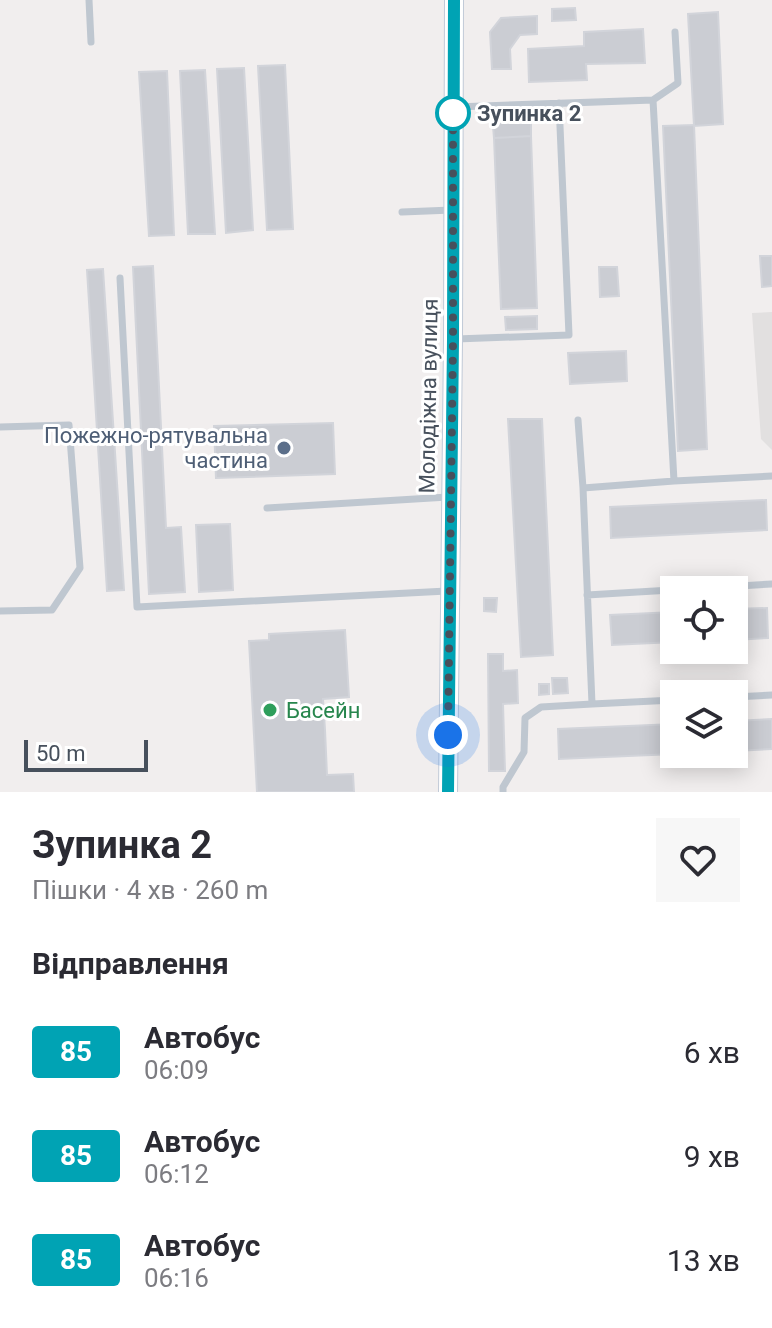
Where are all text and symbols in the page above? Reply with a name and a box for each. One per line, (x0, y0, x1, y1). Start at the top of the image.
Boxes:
marker: Зупинка 2 (436, 96, 470, 130)
place label: Зупинка 2 (477, 101, 581, 126)
street label: Молодіжна вулиця (414, 298, 443, 494)
place label: Пожежно-рятувальна частина (44, 423, 268, 473)
marker: Пожежно-рятувальна частина (275, 439, 293, 457)
map controls (660, 576, 748, 768)
button: locate (660, 576, 748, 664)
button: layers (660, 680, 748, 768)
place label: Басейн (286, 698, 360, 723)
marker: Басейн (261, 701, 279, 719)
your location (428, 715, 468, 755)
scale bar (24, 736, 148, 772)
text: 50 m (36, 741, 85, 766)
button: heart (656, 818, 740, 902)
text: Зупинка 2 (32, 823, 212, 867)
text: Пішки · 4 хв · 260 m (32, 875, 268, 905)
text: Відправлення (32, 946, 229, 981)
text: Автобус (144, 1020, 260, 1055)
text: 85 (60, 1035, 92, 1068)
text: 6 хв (684, 1035, 740, 1070)
text: 06:09 (144, 1055, 209, 1085)
text: Автобус (144, 1124, 260, 1159)
text: 85 (60, 1139, 92, 1172)
text: 9 хв (684, 1139, 740, 1174)
text: 06:12 (144, 1159, 209, 1189)
text: Автобус (144, 1228, 260, 1263)
text: 85 (60, 1243, 92, 1276)
text: 13 хв (667, 1243, 740, 1278)
text: 06:16 (144, 1263, 209, 1293)

